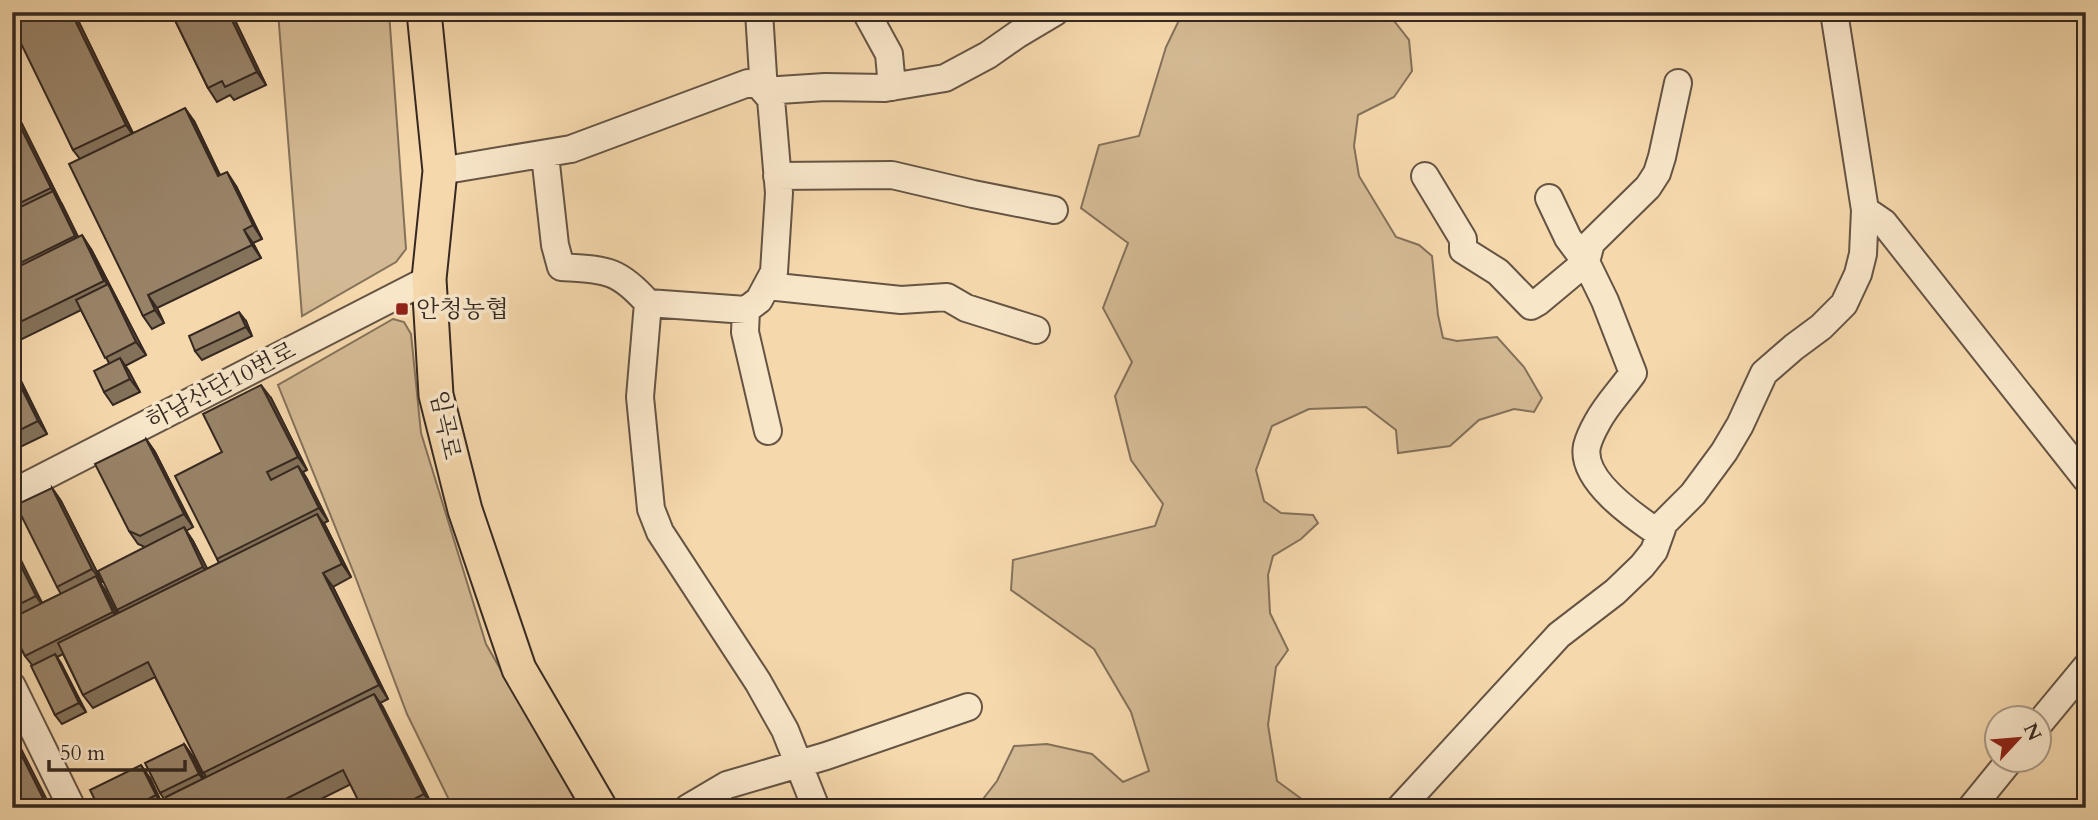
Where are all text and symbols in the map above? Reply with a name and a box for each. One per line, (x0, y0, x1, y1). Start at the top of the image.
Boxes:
place label: 안청농협 (416, 293, 509, 326)
marker: 안청농협 (394, 301, 410, 317)
street label: 하남산단10번로 (141, 334, 301, 438)
street label: 임곡로 (422, 388, 468, 462)
north arrow (1982, 704, 2052, 774)
text: N (2017, 719, 2048, 746)
scale bar (49, 729, 186, 773)
text: 50 m (60, 739, 105, 768)

